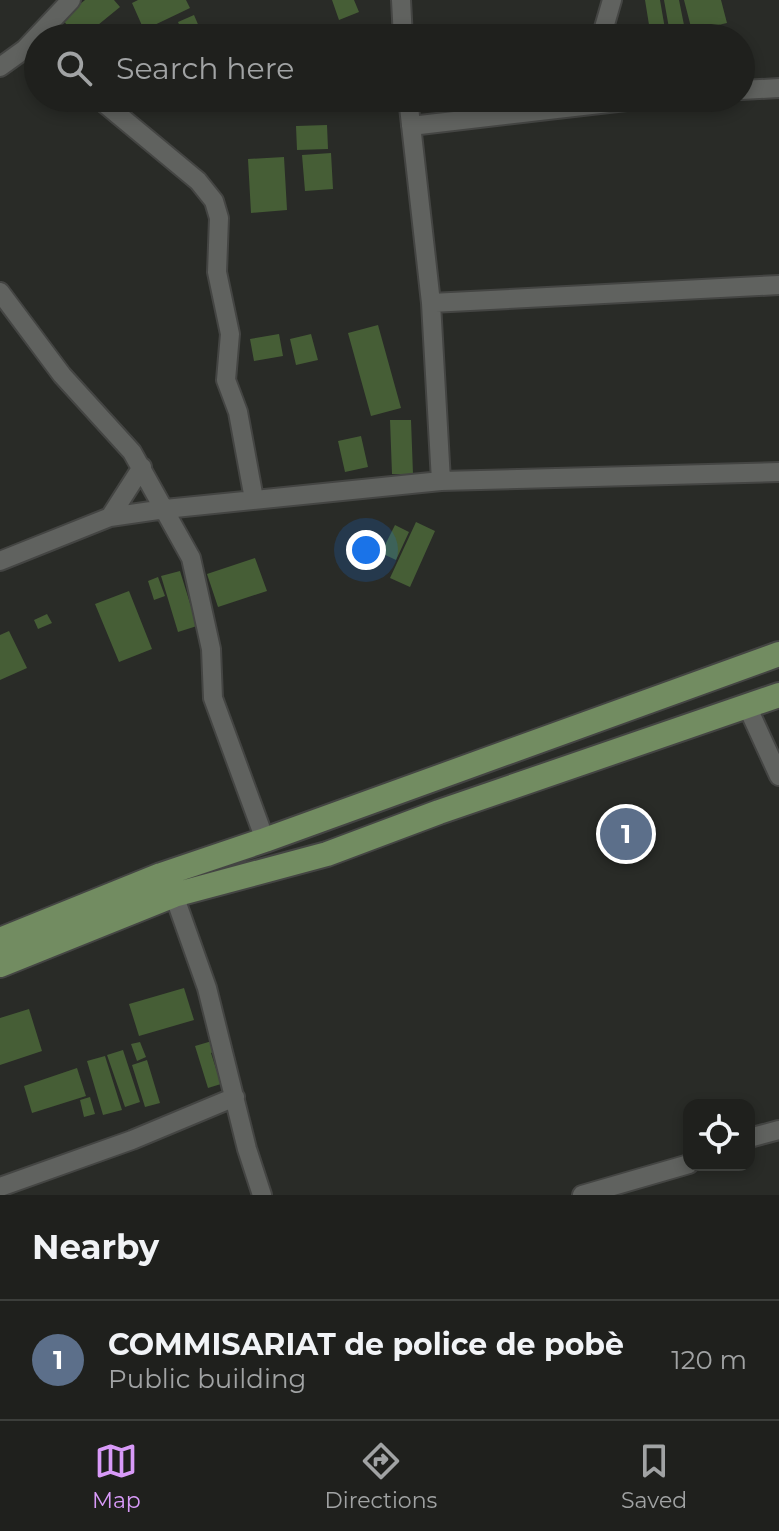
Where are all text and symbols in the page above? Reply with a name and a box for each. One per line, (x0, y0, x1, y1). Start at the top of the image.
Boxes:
search box (24, 24, 755, 112)
icon: search (52, 46, 96, 90)
text: Search here (116, 50, 294, 87)
your location (346, 530, 386, 570)
pin: 1 (600, 804, 652, 864)
map controls (683, 1099, 755, 1171)
button: locate (683, 1099, 755, 1171)
text: Nearby (32, 1226, 159, 1268)
text: COMMISARIAT de police de pobè (108, 1326, 624, 1363)
text: 1 (53, 1344, 63, 1376)
text: 120 m (671, 1344, 747, 1376)
text: Public building (108, 1363, 306, 1395)
tab: Map (92, 1439, 141, 1514)
tab: Directions (325, 1439, 437, 1514)
tab: Saved (621, 1439, 687, 1514)

